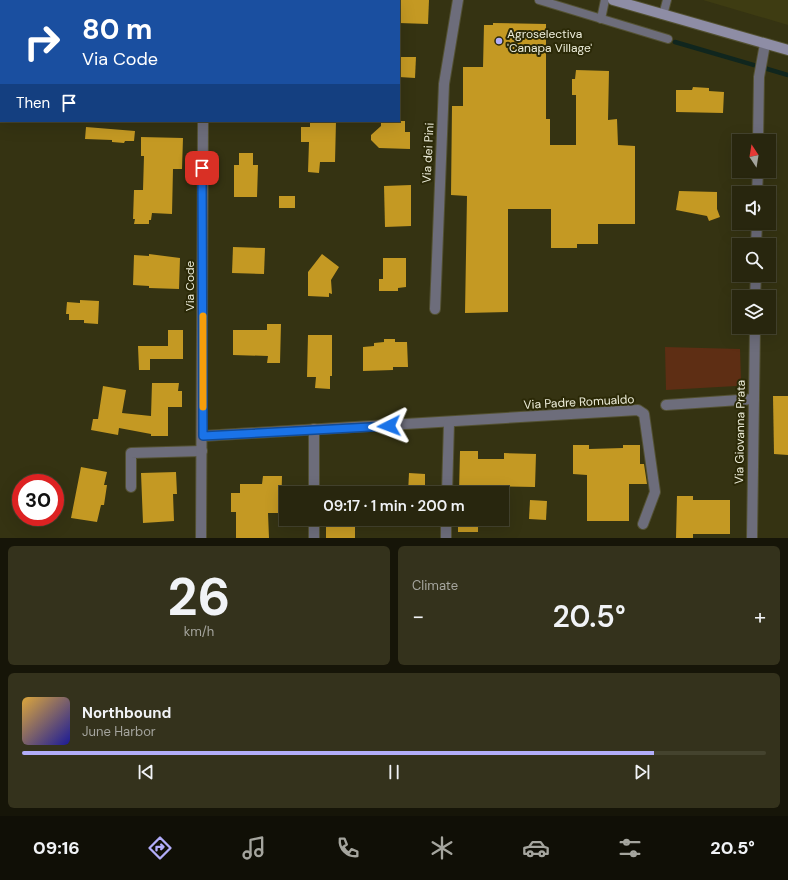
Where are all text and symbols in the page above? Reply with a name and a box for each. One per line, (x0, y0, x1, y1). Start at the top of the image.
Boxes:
text: 80 m (82, 11, 152, 48)
icon: right (16, 16, 68, 68)
place label: Agroselectiva 'Canapa Village' (507, 26, 592, 56)
marker: Agroselectiva 'Canapa Village' (494, 36, 504, 46)
text: Via Code (82, 47, 158, 71)
icon: arrive (58, 92, 80, 114)
text: Then (16, 93, 50, 113)
street label: Via dei Pini (418, 122, 438, 184)
north arrow (732, 134, 776, 178)
map controls (732, 134, 776, 334)
pin (185, 151, 219, 185)
icon: arrive (191, 157, 213, 179)
button: sound (732, 186, 776, 230)
button: search (732, 238, 776, 282)
street label: Via Code (182, 260, 198, 311)
button: layers (732, 290, 776, 334)
street label: Via Giovanna Prata (731, 380, 749, 484)
street label: Via Padre Romualdo (523, 391, 635, 413)
position arrow (368, 405, 410, 447)
speed limit sign: 30 (12, 474, 64, 526)
text: 09:17 · 1 min · 200 m (323, 496, 465, 516)
text: 26 (168, 563, 230, 631)
text: Climate (412, 577, 458, 594)
text: 20.5° (552, 597, 626, 636)
text: − (412, 602, 424, 631)
text: + (754, 602, 766, 631)
text: km/h (184, 623, 214, 640)
text: Northbound (82, 703, 171, 723)
text: June Harbor (82, 723, 156, 740)
icon: previous (135, 761, 157, 783)
icon: pause (383, 761, 405, 783)
icon: next (631, 761, 653, 783)
icon: directions (146, 834, 174, 862)
icon: music (240, 834, 268, 862)
icon: phone (334, 834, 362, 862)
icon: climate (428, 834, 456, 862)
icon: car (522, 834, 550, 862)
icon: filters (616, 834, 644, 862)
text: 09:16 (33, 836, 80, 860)
text: 20.5° (710, 836, 755, 860)

